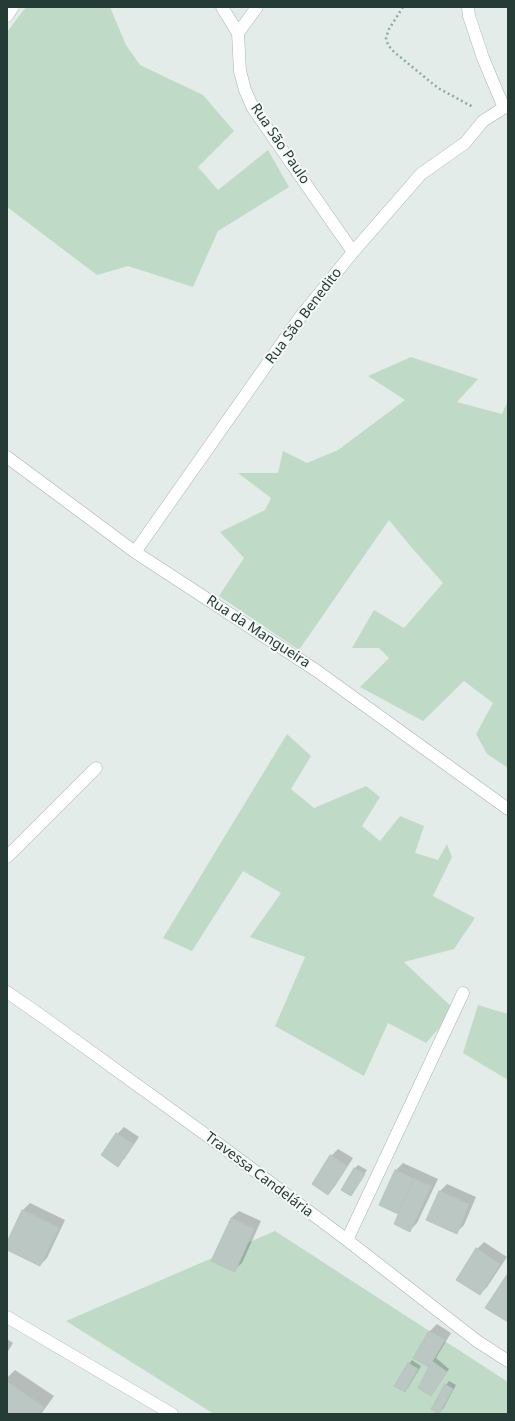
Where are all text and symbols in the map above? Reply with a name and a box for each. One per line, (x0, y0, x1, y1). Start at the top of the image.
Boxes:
street label: Rua São Paulo (247, 101, 313, 187)
street label: Rua São Benedito (262, 265, 346, 367)
street label: Rua da Mangueira (203, 592, 313, 672)
street label: Travessa Candelária (202, 1129, 316, 1221)

